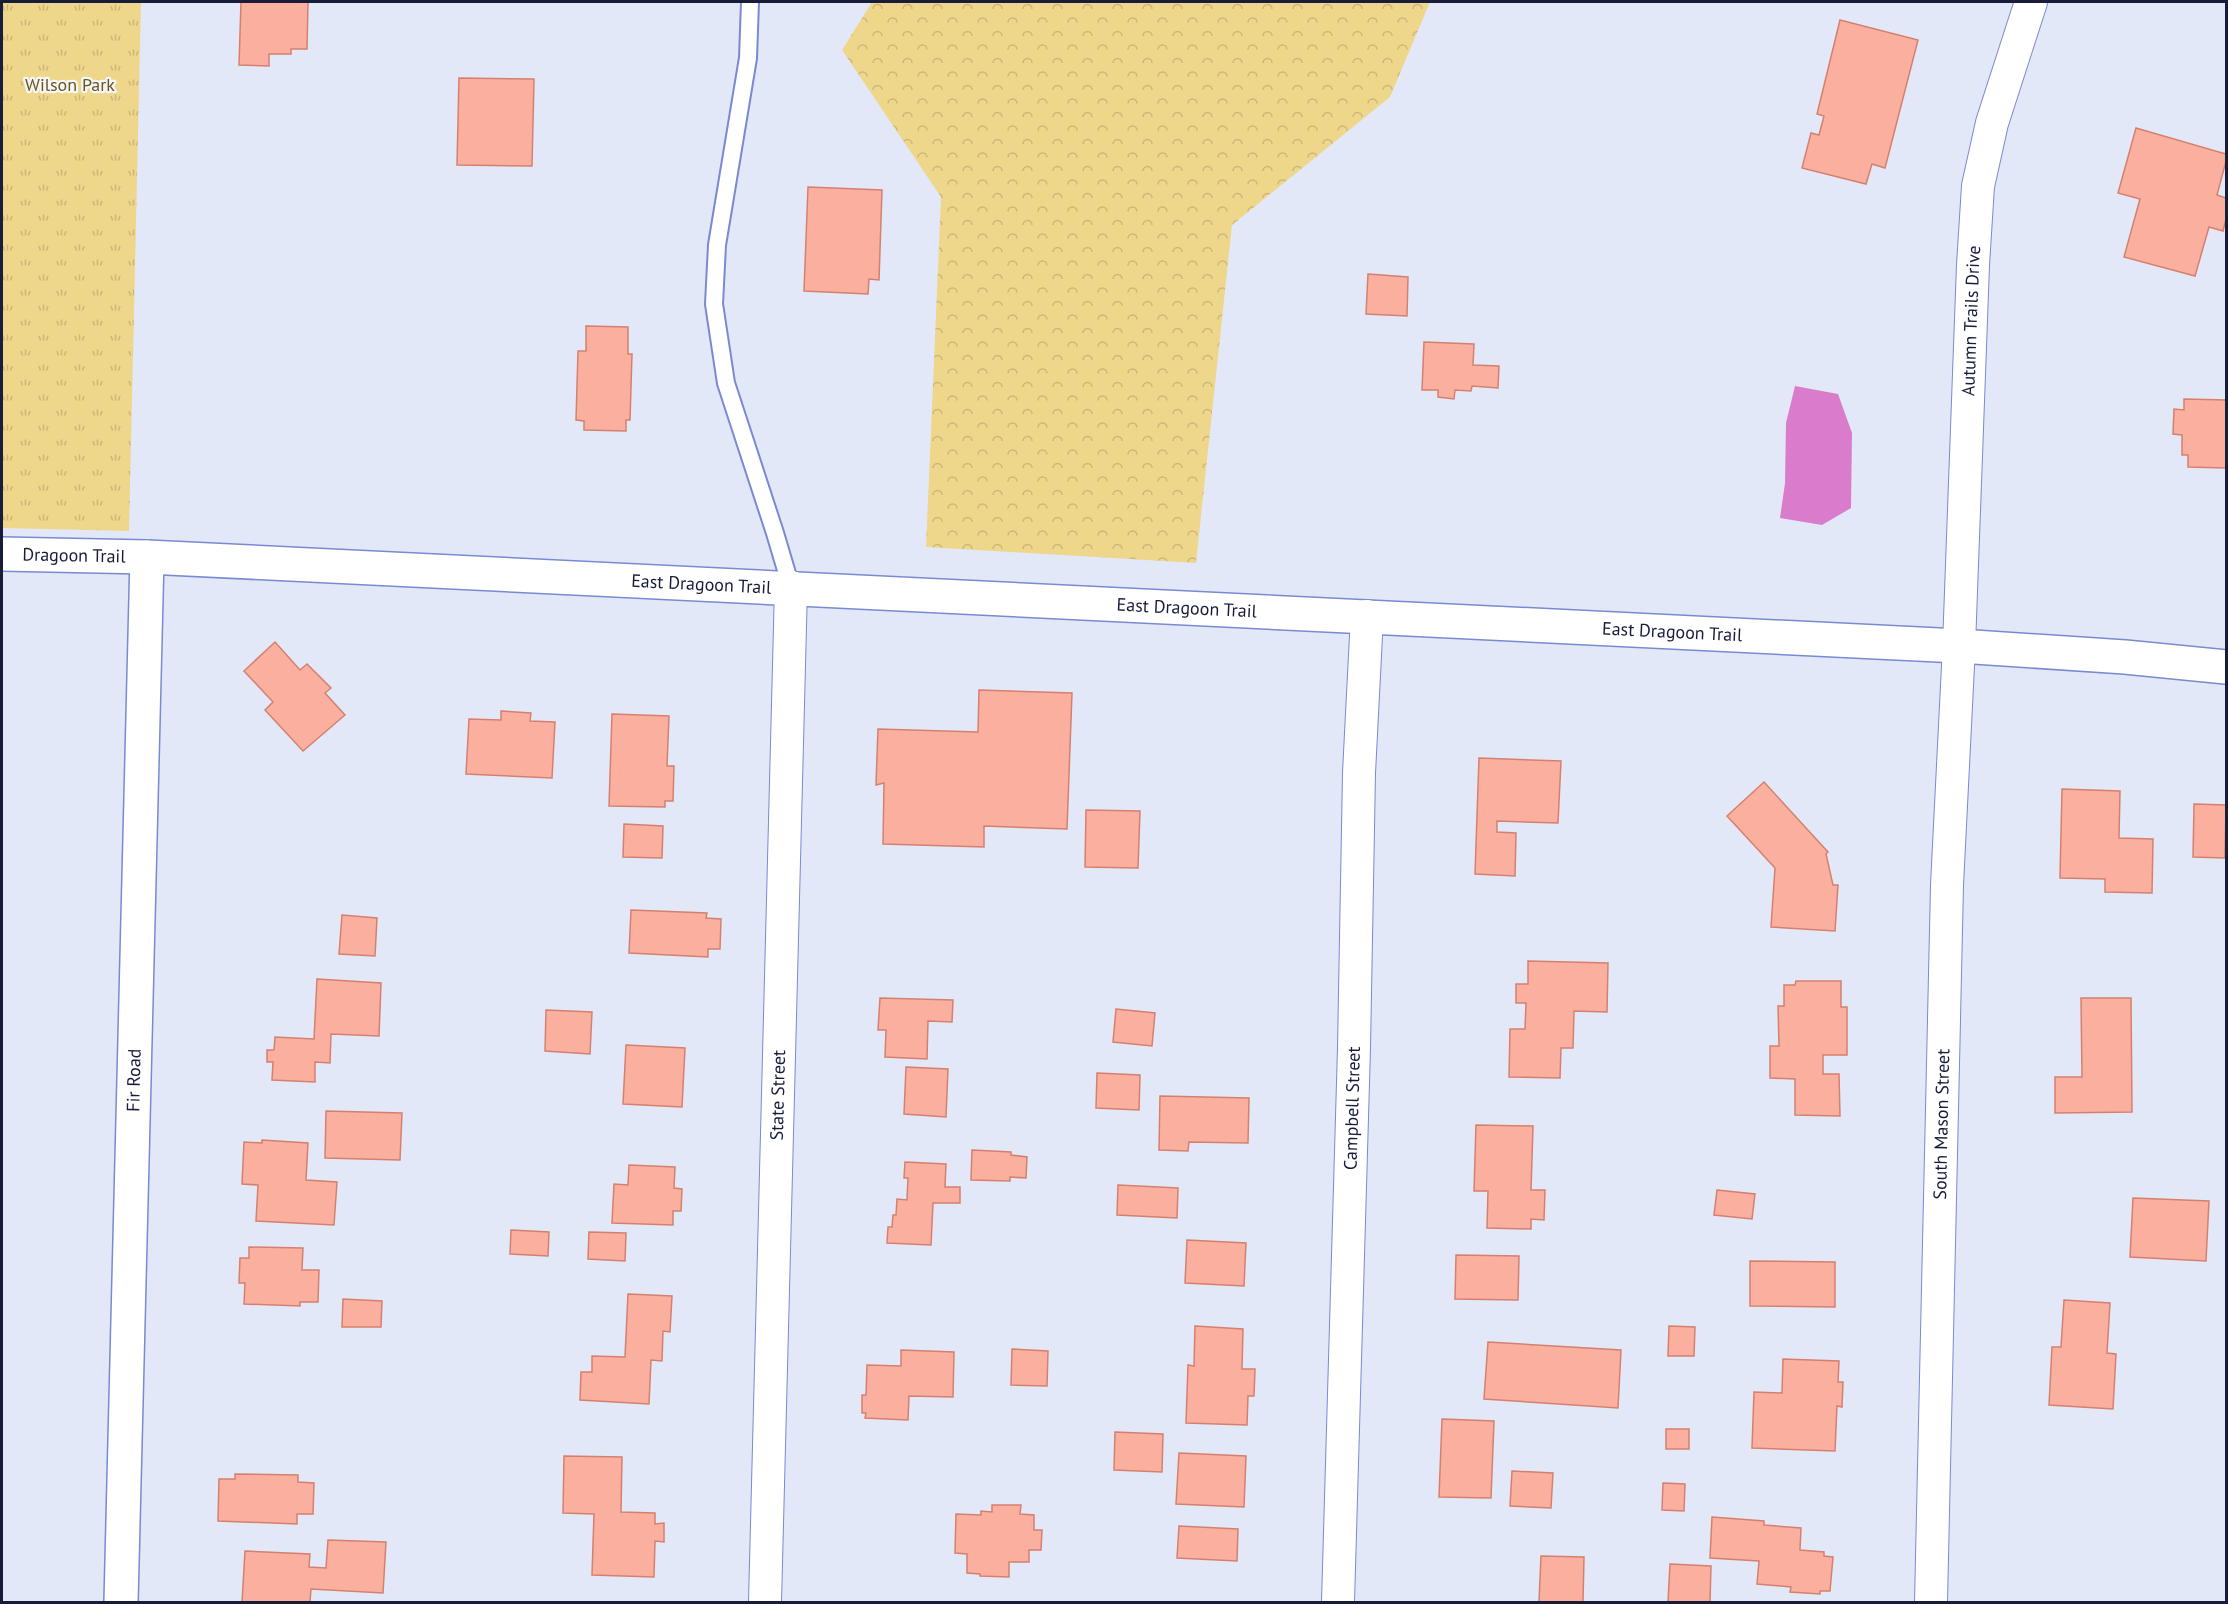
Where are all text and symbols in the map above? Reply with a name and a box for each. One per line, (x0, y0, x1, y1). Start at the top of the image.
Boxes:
park label: Wilson Park (25, 73, 115, 96)
street label: Autumn Trails Drive (1956, 245, 1985, 396)
street label: Dragoon Trail (22, 542, 127, 568)
street label: East Dragoon Trail (631, 569, 773, 599)
street label: East Dragoon Trail (1116, 593, 1258, 623)
street label: East Dragoon Trail (1602, 616, 1744, 646)
street label: Campbell Street (1338, 1046, 1365, 1170)
street label: Fir Road (121, 1048, 146, 1112)
street label: South Mason Street (1928, 1048, 1954, 1200)
street label: State Street (765, 1050, 790, 1141)

